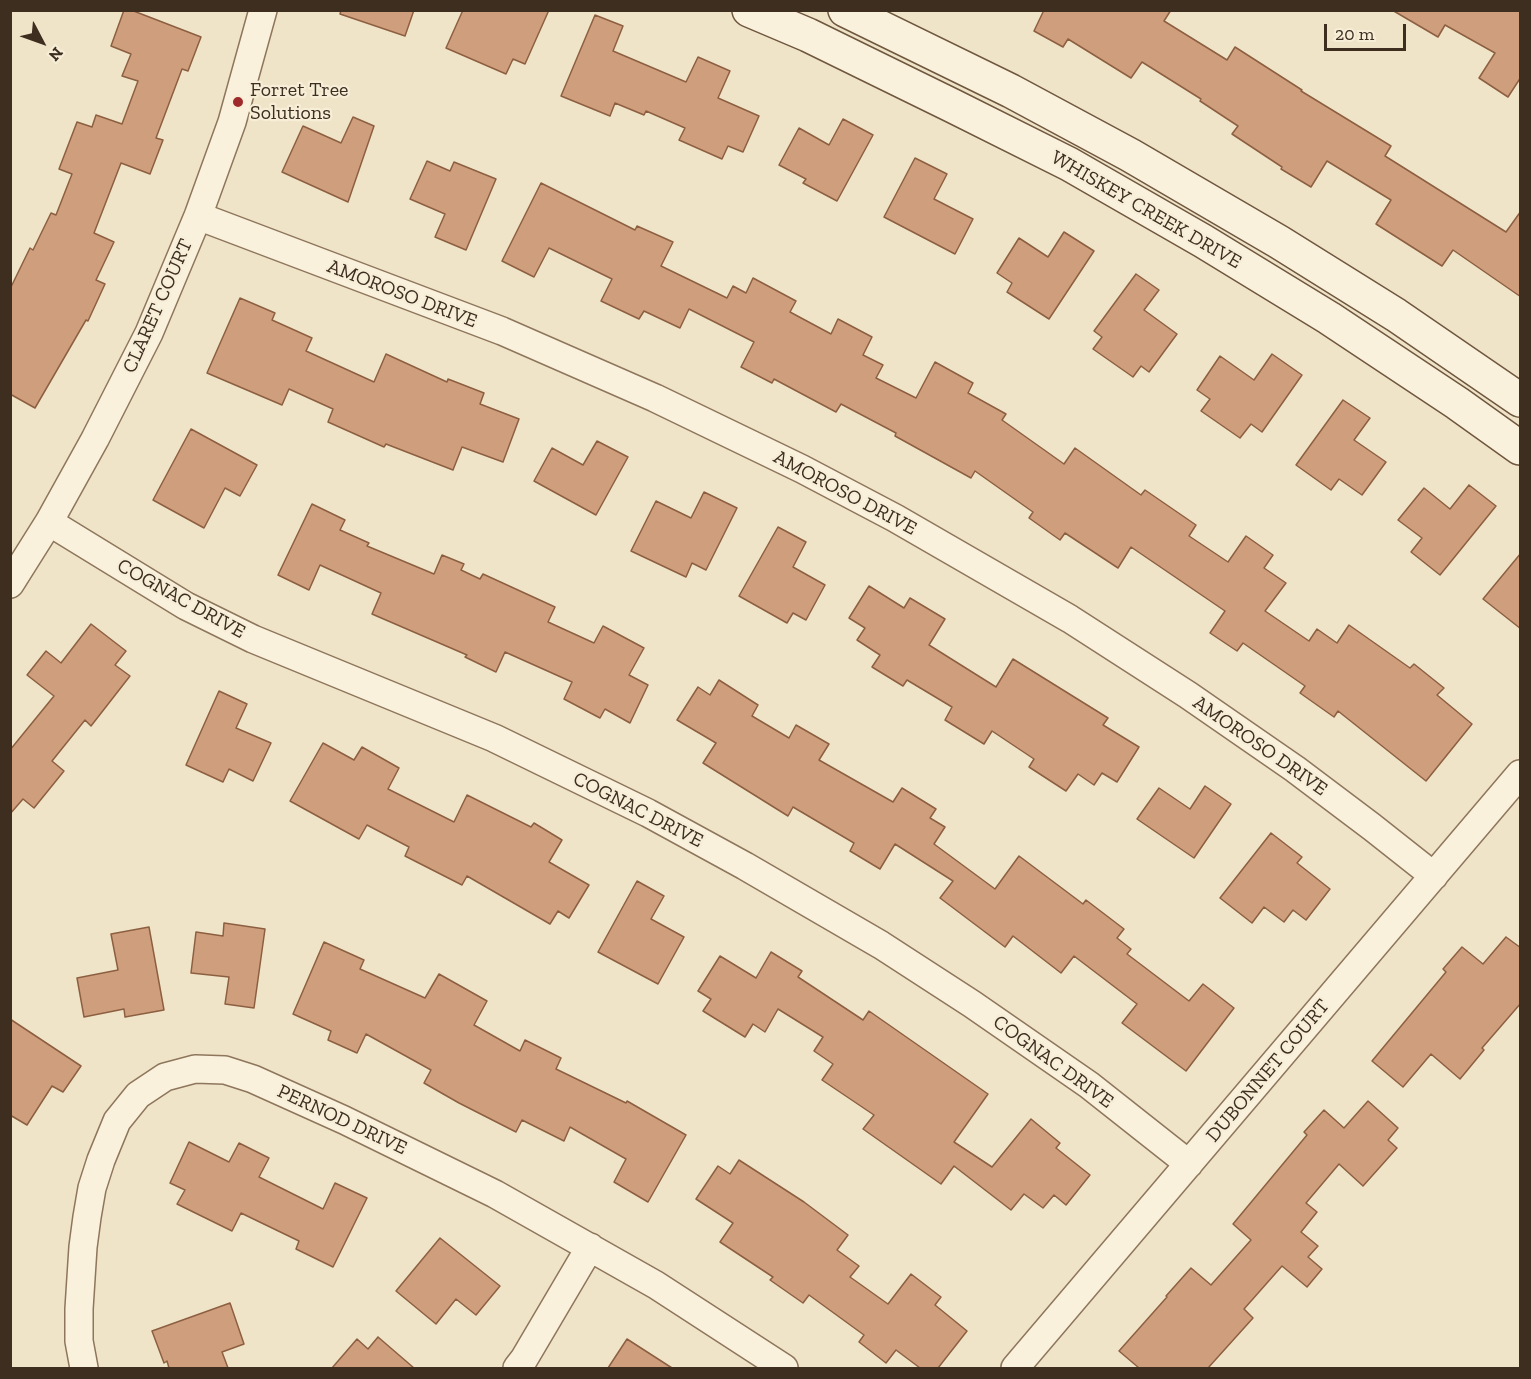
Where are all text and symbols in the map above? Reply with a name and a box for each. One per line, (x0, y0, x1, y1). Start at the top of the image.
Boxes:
north arrow (12, 12, 72, 72)
scale bar (1327, 12, 1410, 50)
text: 20 m (1335, 23, 1374, 45)
text: N (45, 43, 67, 65)
place label: Forret Tree Solutions (250, 78, 348, 125)
marker: Forret Tree Solutions (231, 95, 245, 109)
street label: WHISKEY CREEK DRIVE (1047, 146, 1245, 274)
street label: CLARET COURT (118, 235, 198, 377)
street label: AMOROSO DRIVE (324, 254, 480, 334)
street label: AMOROSO DRIVE (769, 445, 921, 541)
street label: COGNAC DRIVE (113, 554, 249, 644)
street label: AMOROSO DRIVE (1188, 691, 1332, 801)
street label: COGNAC DRIVE (569, 767, 707, 853)
street label: DUBONNET COURT (1201, 995, 1335, 1147)
street label: COGNAC DRIVE (988, 1010, 1118, 1114)
street label: PERNOD DRIVE (273, 1079, 411, 1161)

